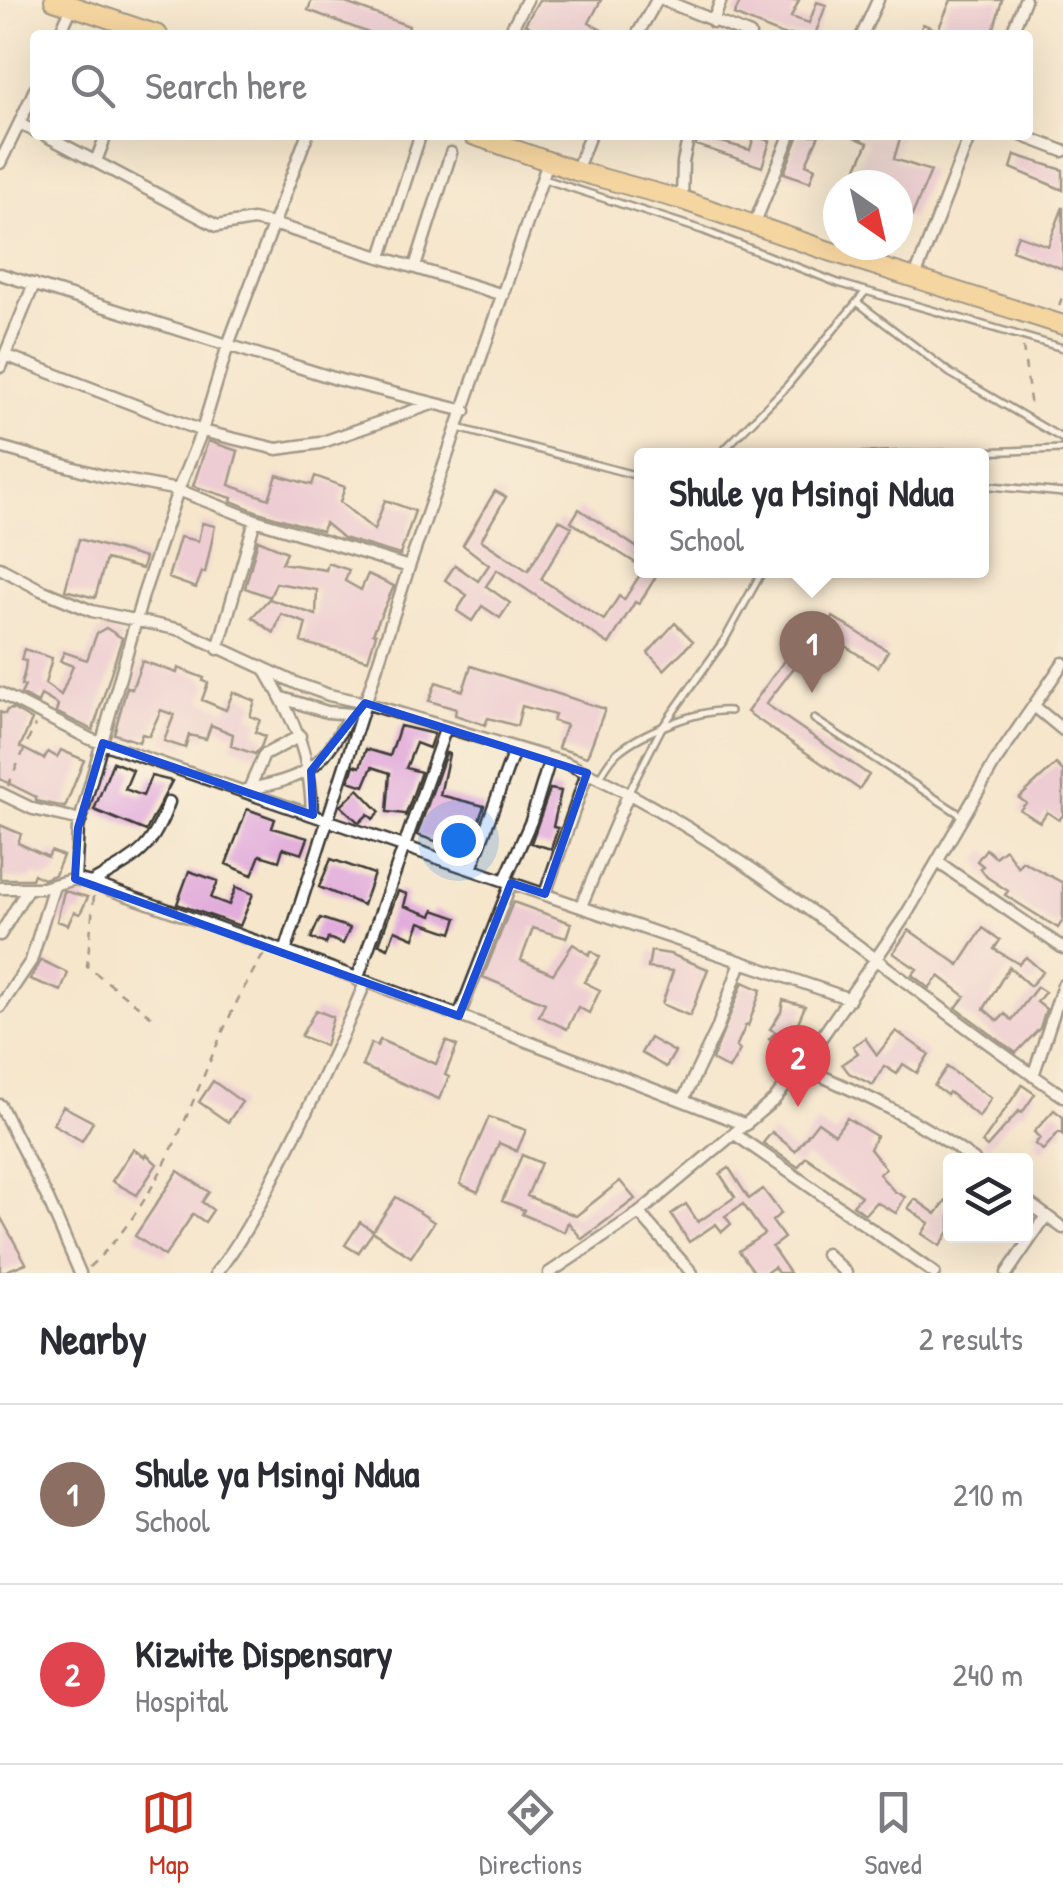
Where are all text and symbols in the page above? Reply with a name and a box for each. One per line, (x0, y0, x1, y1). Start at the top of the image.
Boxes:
search box (30, 30, 1033, 140)
icon: search (65, 58, 120, 113)
text: Search here (145, 59, 307, 111)
north arrow (823, 170, 913, 260)
popup (634, 448, 989, 578)
text: Shule ya Msingi Ndua (669, 466, 954, 518)
text: School (669, 518, 744, 561)
pin: 1 (780, 610, 844, 693)
your location (433, 815, 484, 866)
pin: 2 (766, 1024, 830, 1107)
map controls (943, 1153, 1033, 1243)
button: layers (943, 1153, 1033, 1243)
text: Nearby (40, 1310, 147, 1367)
text: 2 results (919, 1317, 1023, 1360)
text: Shule ya Msingi Ndua (135, 1447, 420, 1499)
text: 1 (67, 1473, 78, 1516)
text: 210 m (953, 1473, 1023, 1516)
text: School (135, 1499, 210, 1542)
text: Kizwite Dispensary (135, 1627, 393, 1679)
text: 2 (65, 1653, 80, 1696)
text: 240 m (953, 1653, 1023, 1696)
text: Hospital (135, 1679, 228, 1722)
tab: Map (141, 1785, 196, 1883)
tab: Directions (479, 1785, 582, 1883)
tab: Saved (865, 1785, 922, 1883)

